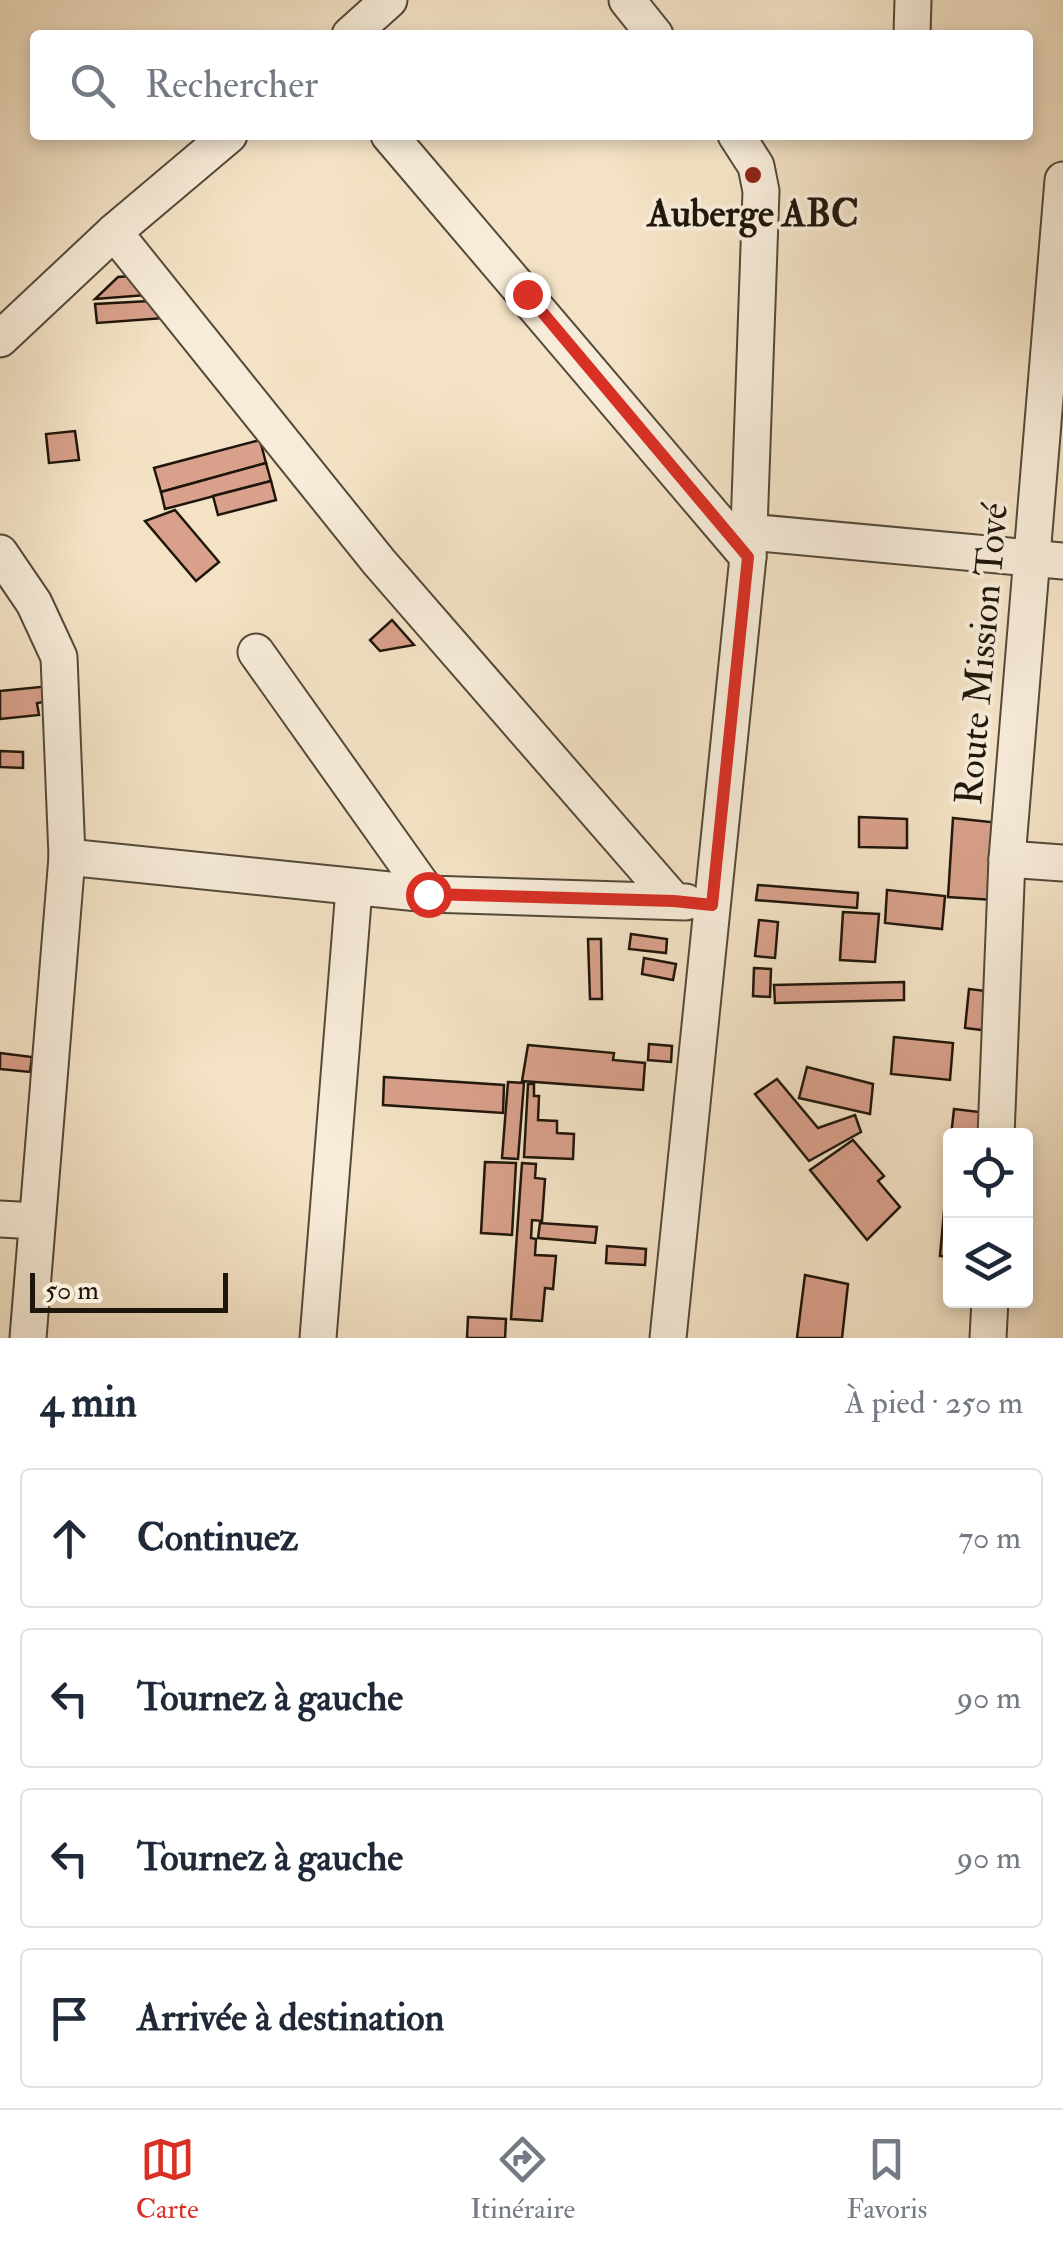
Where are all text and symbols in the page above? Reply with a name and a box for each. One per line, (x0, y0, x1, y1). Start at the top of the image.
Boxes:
search box (30, 30, 1033, 140)
icon: search (65, 58, 120, 113)
text: Rechercher (145, 61, 318, 109)
marker: Auberge ABC (742, 164, 764, 186)
place label: Auberge ABC (645, 190, 859, 238)
route end (505, 272, 551, 318)
street label: Route Mission Tové (945, 501, 1019, 807)
route start (406, 872, 452, 918)
map controls (943, 1128, 1033, 1308)
button: locate (943, 1128, 1033, 1218)
button: layers (943, 1218, 1033, 1308)
scale bar (30, 1268, 228, 1312)
text: 50 m (45, 1273, 99, 1308)
text: 4 min (40, 1377, 137, 1429)
text: À pied · 250 m (845, 1383, 1023, 1423)
icon: ahead (42, 1511, 97, 1566)
text: Continuez (137, 1514, 298, 1562)
text: 70 m (958, 1518, 1021, 1558)
icon: left (42, 1671, 97, 1726)
text: Tournez à gauche (137, 1674, 403, 1722)
text: 90 m (957, 1678, 1021, 1718)
icon: left (42, 1831, 97, 1886)
text: Tournez à gauche (137, 1834, 403, 1882)
text: 90 m (957, 1838, 1021, 1878)
icon: arrive (42, 1991, 97, 2046)
text: Arrivée à destination (137, 1994, 444, 2042)
tab: Carte (136, 2132, 199, 2227)
tab: Itinéraire (470, 2132, 575, 2227)
tab: Favoris (847, 2132, 927, 2227)

